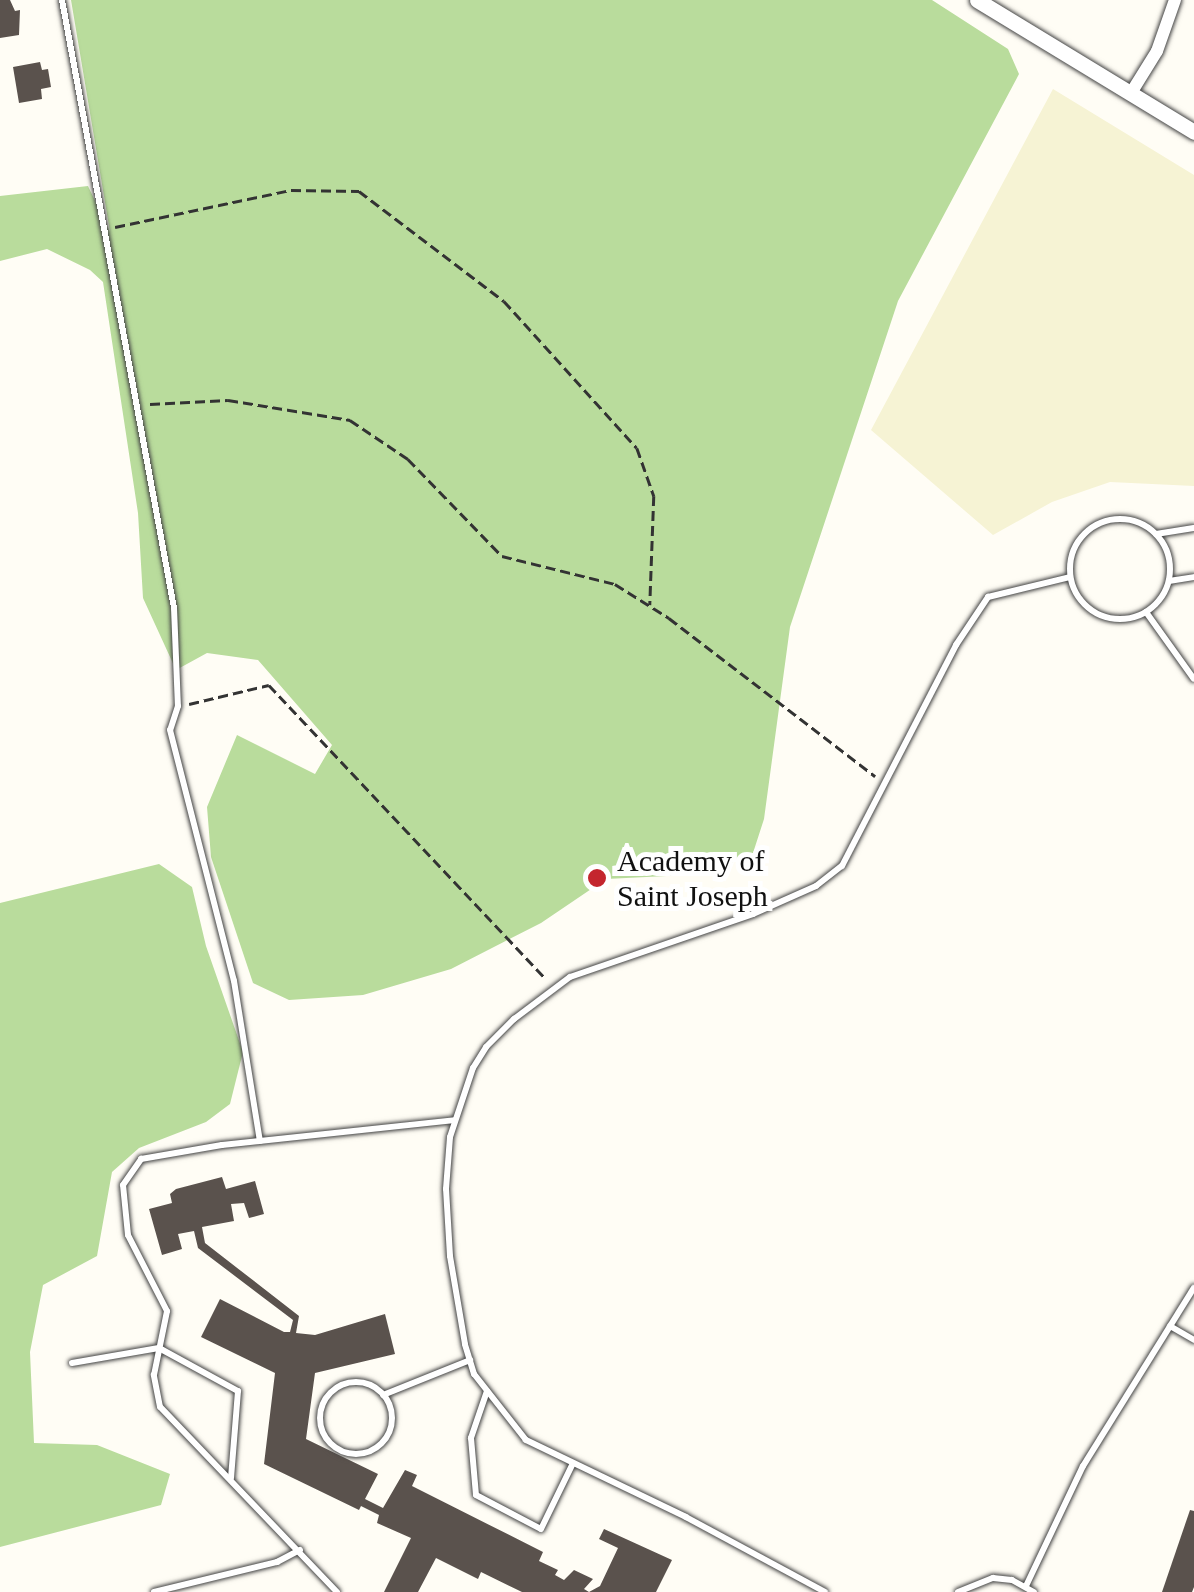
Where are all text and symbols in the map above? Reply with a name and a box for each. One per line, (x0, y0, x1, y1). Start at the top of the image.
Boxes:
place label: Academy of Saint Joseph (617, 843, 768, 914)
marker: Academy of Saint Joseph (586, 867, 608, 889)

